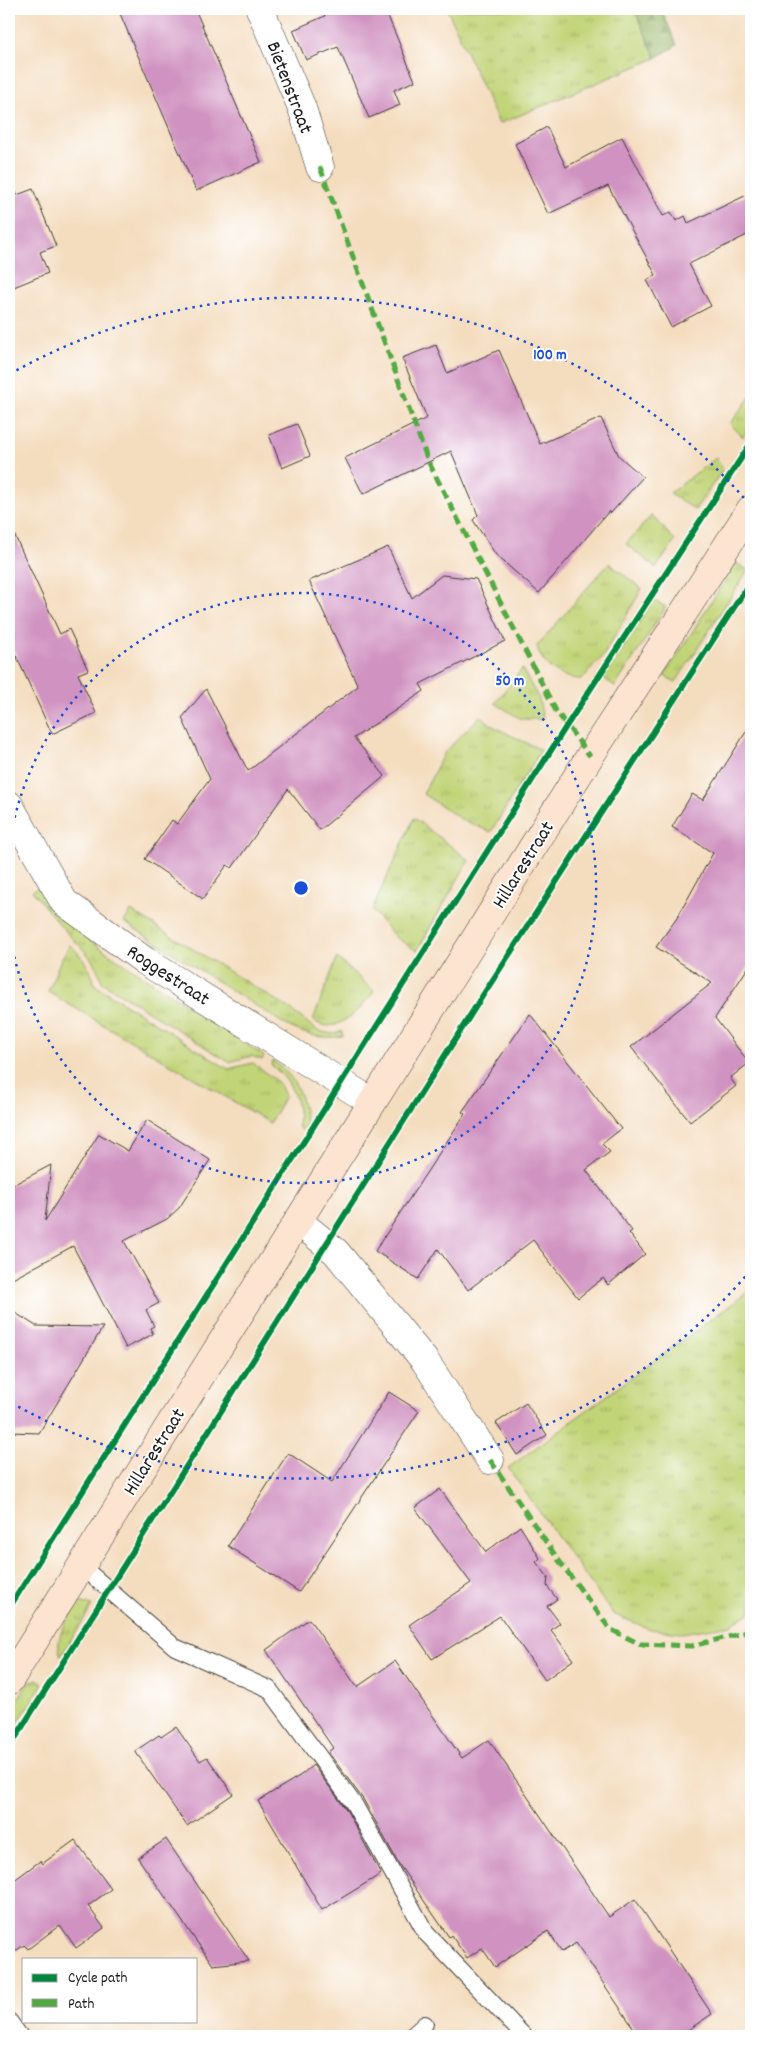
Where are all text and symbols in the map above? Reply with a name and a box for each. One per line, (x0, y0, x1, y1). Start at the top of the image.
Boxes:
street label: Bietenstraat (258, 38, 319, 138)
text: 100 m (533, 345, 567, 367)
text: 50 m (496, 671, 524, 693)
street label: Hillarestraat (487, 816, 562, 915)
centre of rings (292, 879, 310, 897)
street label: Roggestraat (120, 939, 215, 1014)
street label: Hillarestraat (118, 1403, 193, 1502)
legend (22, 1958, 198, 2022)
text: Cycle path (68, 1968, 128, 1990)
text: Path (68, 1994, 94, 2016)

